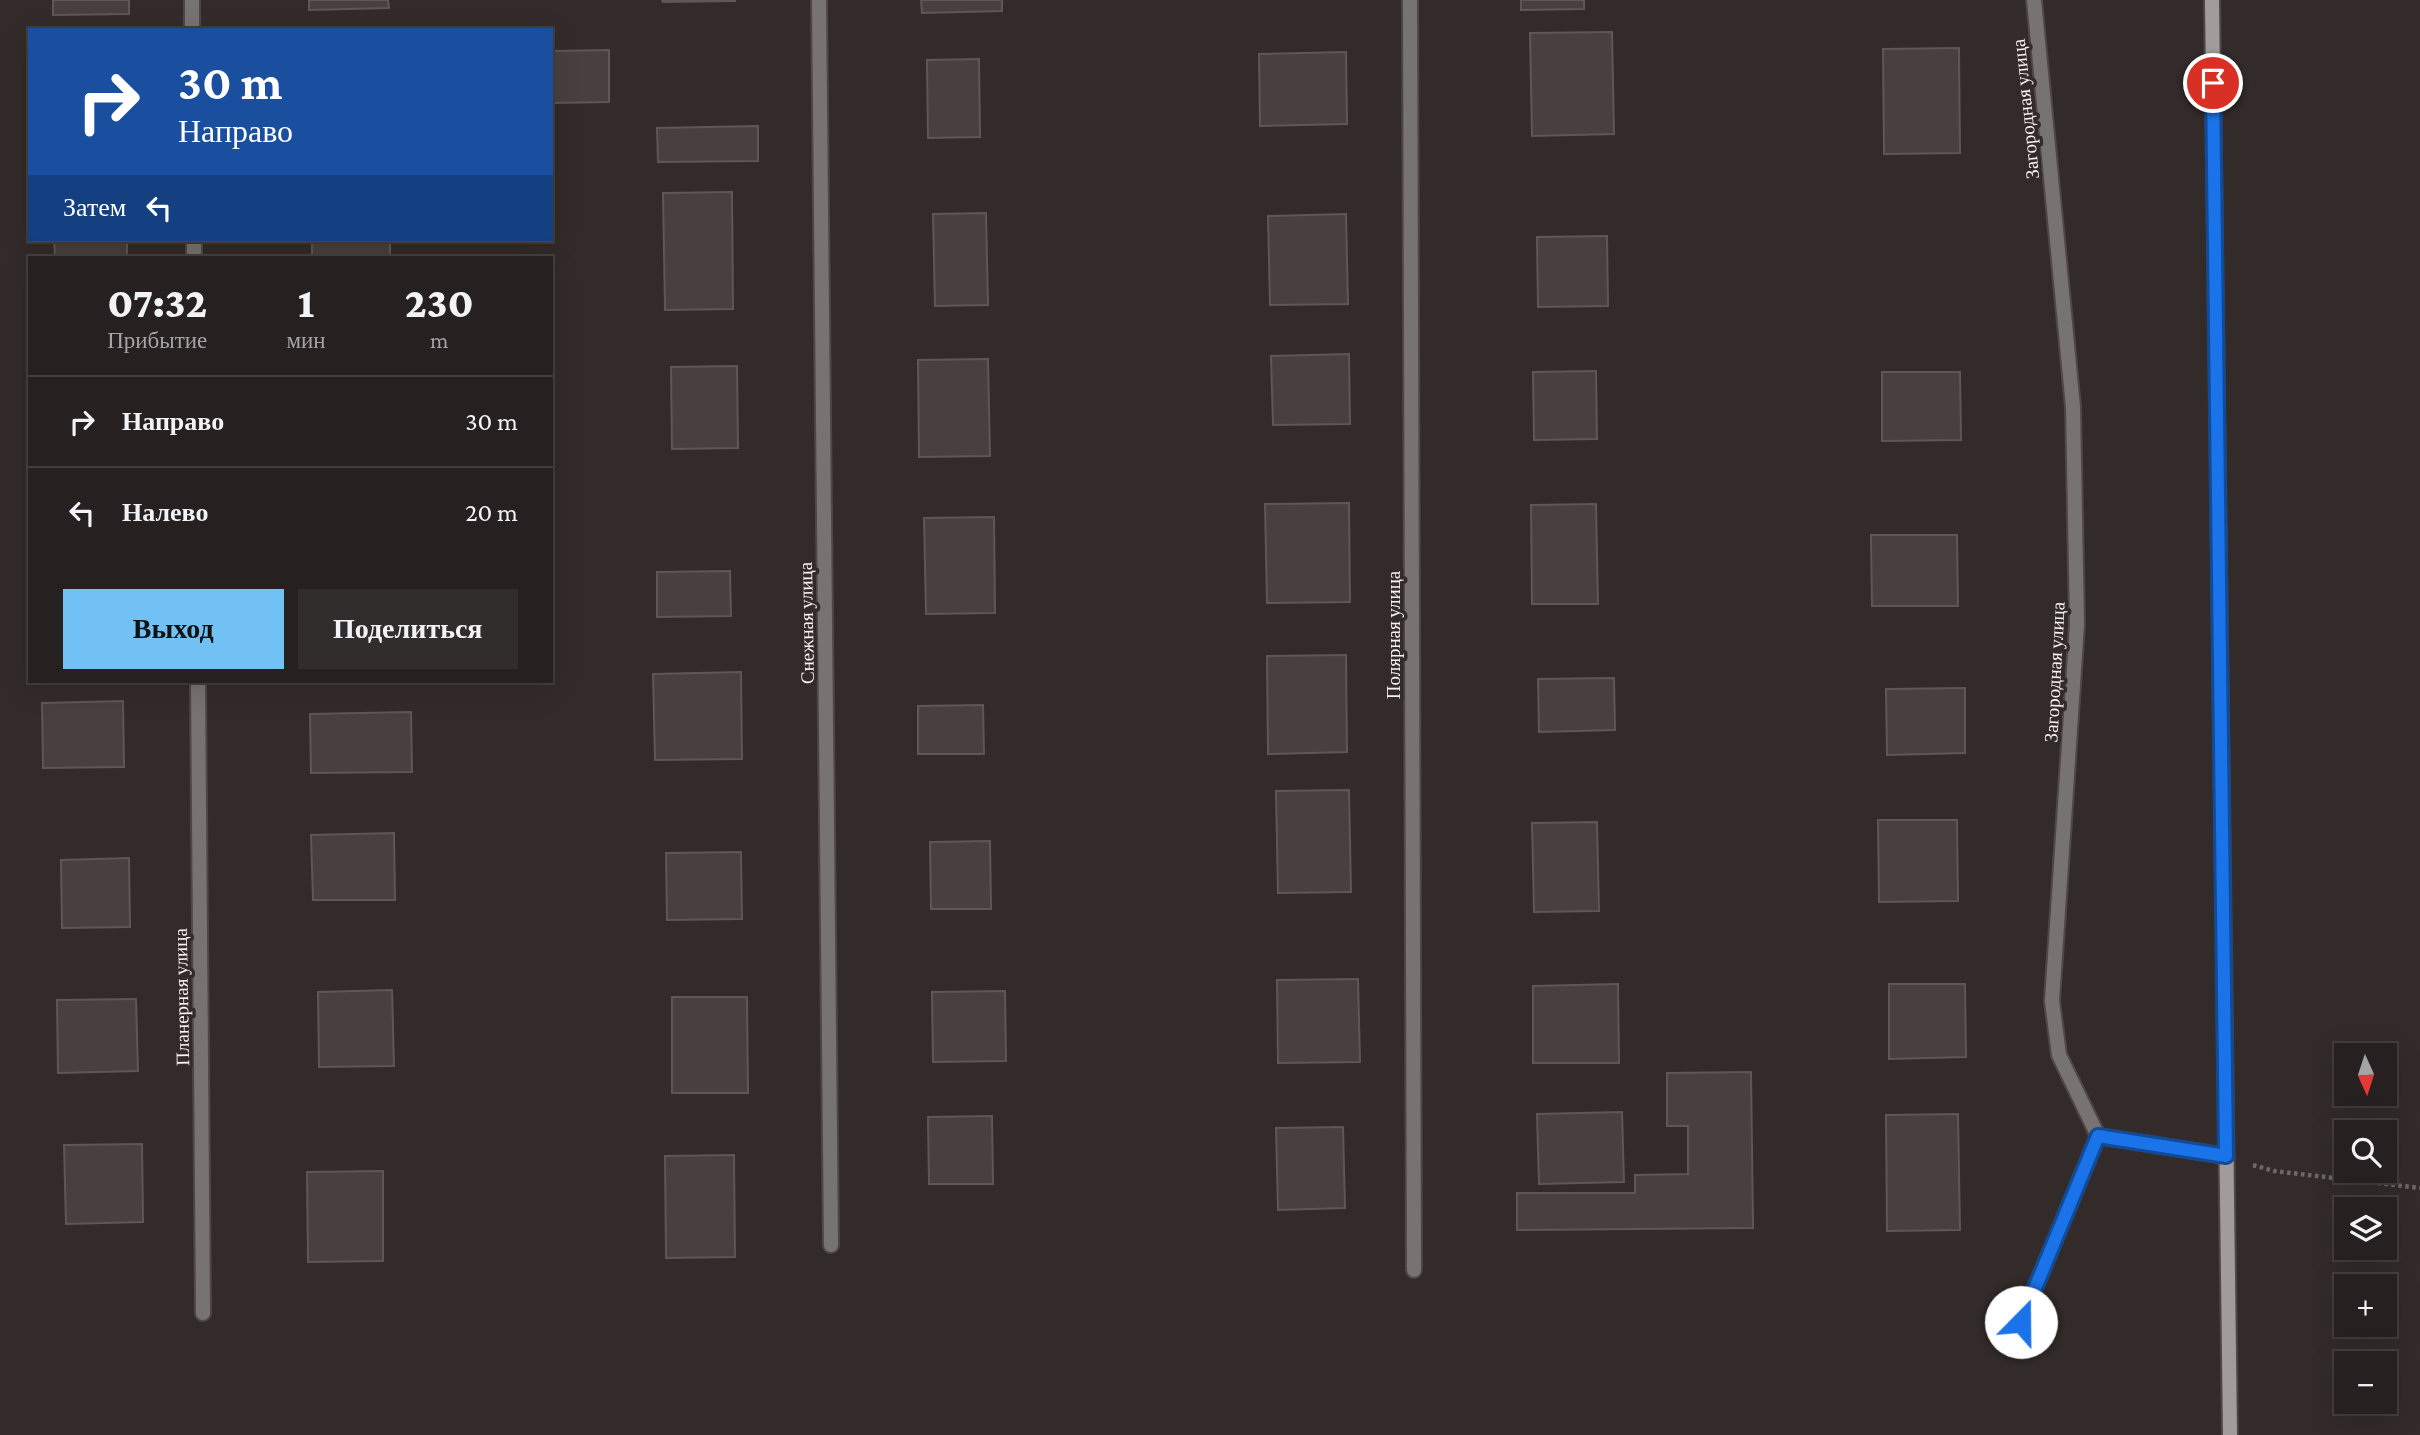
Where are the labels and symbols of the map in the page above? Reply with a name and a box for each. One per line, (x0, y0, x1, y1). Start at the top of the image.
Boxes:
street label: Загородная улица (2008, 37, 2043, 180)
pin (2183, 53, 2243, 113)
street label: Снежная улица (795, 561, 818, 684)
street label: Полярная улица (1383, 570, 1404, 699)
street label: Загородная улица (2040, 601, 2069, 743)
street label: Планерная улица (170, 927, 193, 1066)
north arrow (2334, 1043, 2398, 1106)
position arrow (1984, 1285, 2058, 1359)

